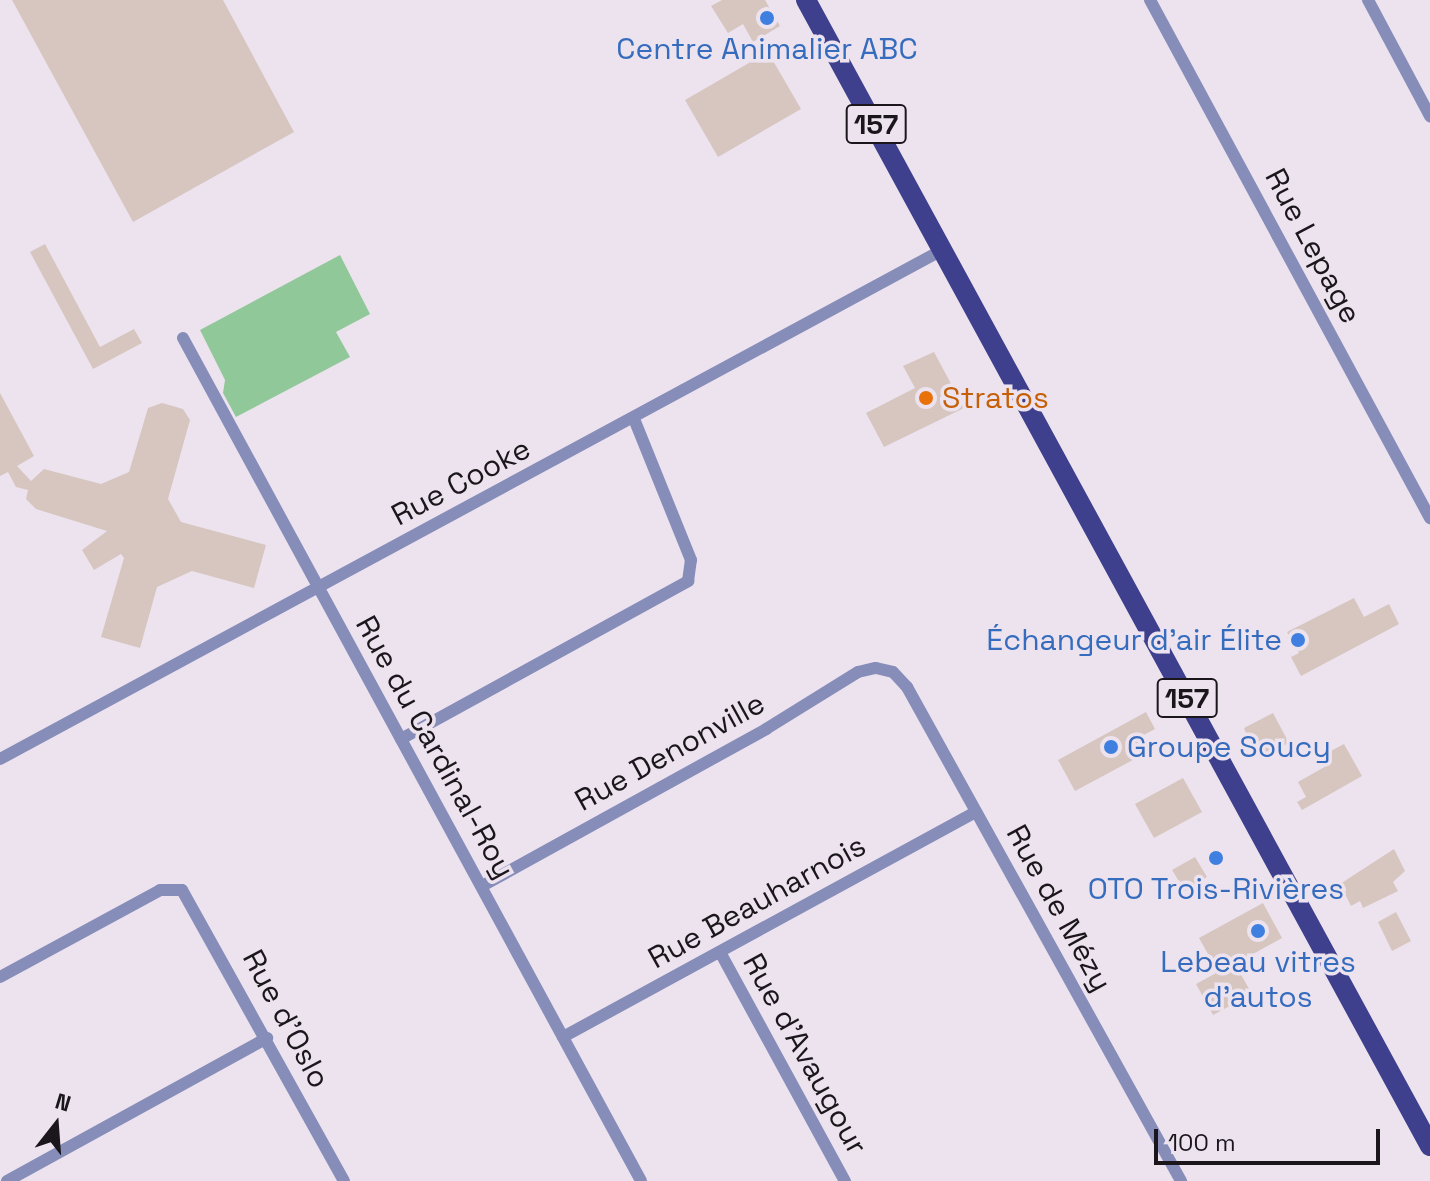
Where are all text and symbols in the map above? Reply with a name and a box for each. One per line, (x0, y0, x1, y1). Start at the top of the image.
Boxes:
marker: Centre Animalier ABC (758, 9, 776, 27)
place label: Centre Animalier ABC (616, 31, 918, 67)
road number: 157 (844, 100, 908, 148)
street label: Rue Lepage (1257, 163, 1369, 329)
place label: Stratos (942, 380, 1049, 416)
marker: Stratos (917, 389, 935, 407)
street label: Rue Cooke (385, 430, 537, 534)
street label: Rue du Cardinal-Roy (348, 609, 522, 885)
place label: Échangeur d'air Élite (986, 622, 1282, 658)
marker: Échangeur d'air Élite (1289, 631, 1307, 649)
road number: 157 (1155, 674, 1219, 722)
street label: Rue Denonville (569, 685, 771, 819)
place label: Groupe Soucy (1127, 729, 1331, 765)
marker: Groupe Soucy (1102, 738, 1120, 756)
street label: Rue de Mézy (998, 818, 1120, 998)
street label: Rue Beauharnois (642, 827, 872, 977)
marker: OTO Trois-Rivières (1207, 849, 1225, 867)
place label: OTO Trois-Rivières (1087, 871, 1345, 907)
marker: Lebeau vitres d'autos (1249, 922, 1267, 940)
street label: Rue d'Oslo (235, 944, 337, 1094)
place label: Lebeau vitres d'autos (1160, 944, 1356, 1014)
street label: Rue d'Avaugour (735, 947, 875, 1161)
north arrow (16, 1085, 96, 1165)
text: N (52, 1087, 74, 1118)
scale bar (1158, 1113, 1384, 1163)
text: 100 m (1168, 1127, 1236, 1158)

